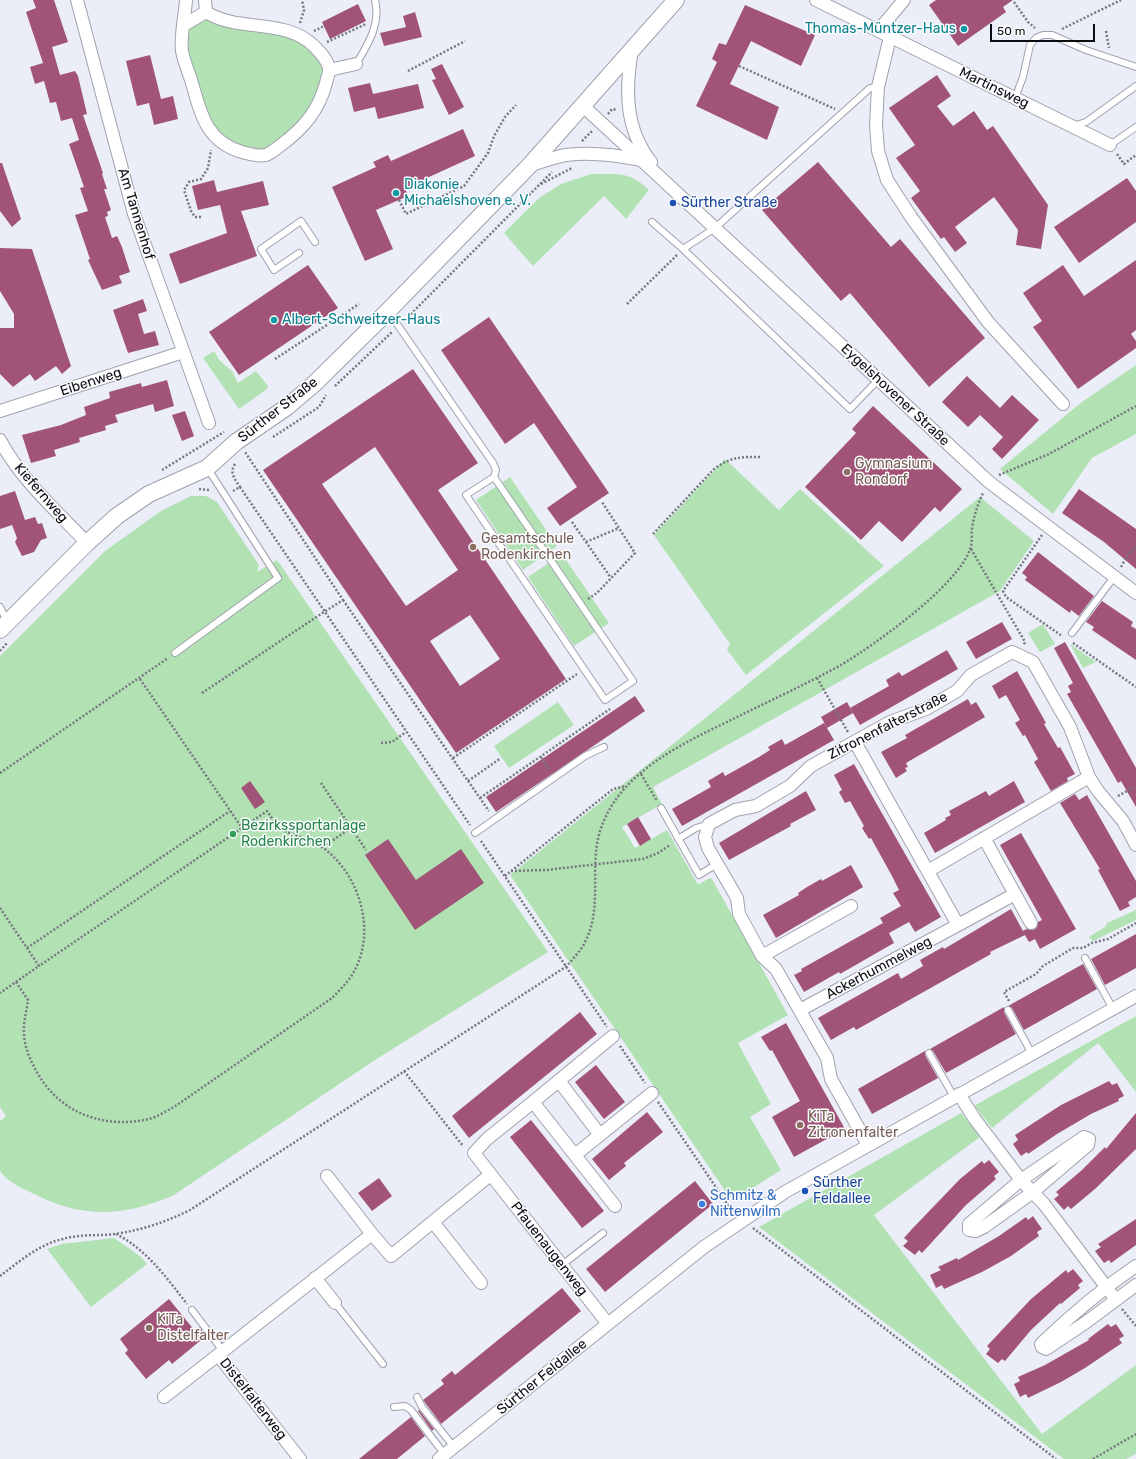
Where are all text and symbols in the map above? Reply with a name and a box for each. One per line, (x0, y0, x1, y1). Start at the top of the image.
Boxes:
scale bar (992, 16, 1097, 42)
place label: Thomas-Müntzer-Haus (805, 21, 956, 37)
marker: Thomas-Müntzer-Haus (959, 24, 969, 34)
text: 50 m (997, 24, 1025, 38)
street label: Martinsweg (956, 64, 1032, 112)
street label: Am Tannenhof (114, 166, 158, 262)
place label: Diakonie Michaelshoven e. V. (404, 177, 531, 210)
marker: Diakonie Michaelshoven e. V. (391, 188, 401, 198)
place label: Sürther Straße (681, 195, 777, 211)
marker: Sürther Straße (668, 198, 678, 208)
place label: Albert-Schweitzer-Haus (282, 312, 440, 328)
marker: Albert-Schweitzer-Haus (269, 315, 279, 325)
street label: Eygelshovener Straße (837, 340, 953, 450)
street label: Eibenweg (58, 364, 124, 400)
street label: Sürther Straße (235, 374, 321, 446)
place label: Gymnasium Rondorf (855, 456, 932, 488)
street label: Kiefernweg (11, 460, 71, 526)
marker: Gymnasium Rondorf (842, 467, 852, 477)
place label: Gesamtschule Rodenkirchen (481, 531, 574, 564)
marker: Gesamtschule Rodenkirchen (468, 542, 478, 552)
street label: Zitronenfalterstraße (825, 689, 951, 763)
place label: Bezirkssportanlage Rodenkirchen (241, 818, 366, 850)
marker: Bezirkssportanlage Rodenkirchen (228, 829, 238, 839)
street label: Ackerhummelweg (823, 933, 935, 1003)
place label: KiTa Zitronenfalter (808, 1109, 898, 1142)
marker: KiTa Zitronenfalter (795, 1120, 805, 1130)
place label: Sürther Feldallee (813, 1175, 871, 1208)
marker: Sürther Feldallee (800, 1186, 810, 1196)
place label: Schmitz & Nittenwilm (710, 1188, 781, 1220)
street label: Pfauenaugenweg (507, 1199, 591, 1299)
marker: Schmitz & Nittenwilm (697, 1199, 707, 1209)
place label: KiTa Distelfalter (157, 1312, 229, 1344)
marker: KiTa Distelfalter (144, 1323, 154, 1333)
street label: Sürther Feldallee (494, 1336, 590, 1418)
street label: Distelfalterweg (216, 1355, 290, 1443)

